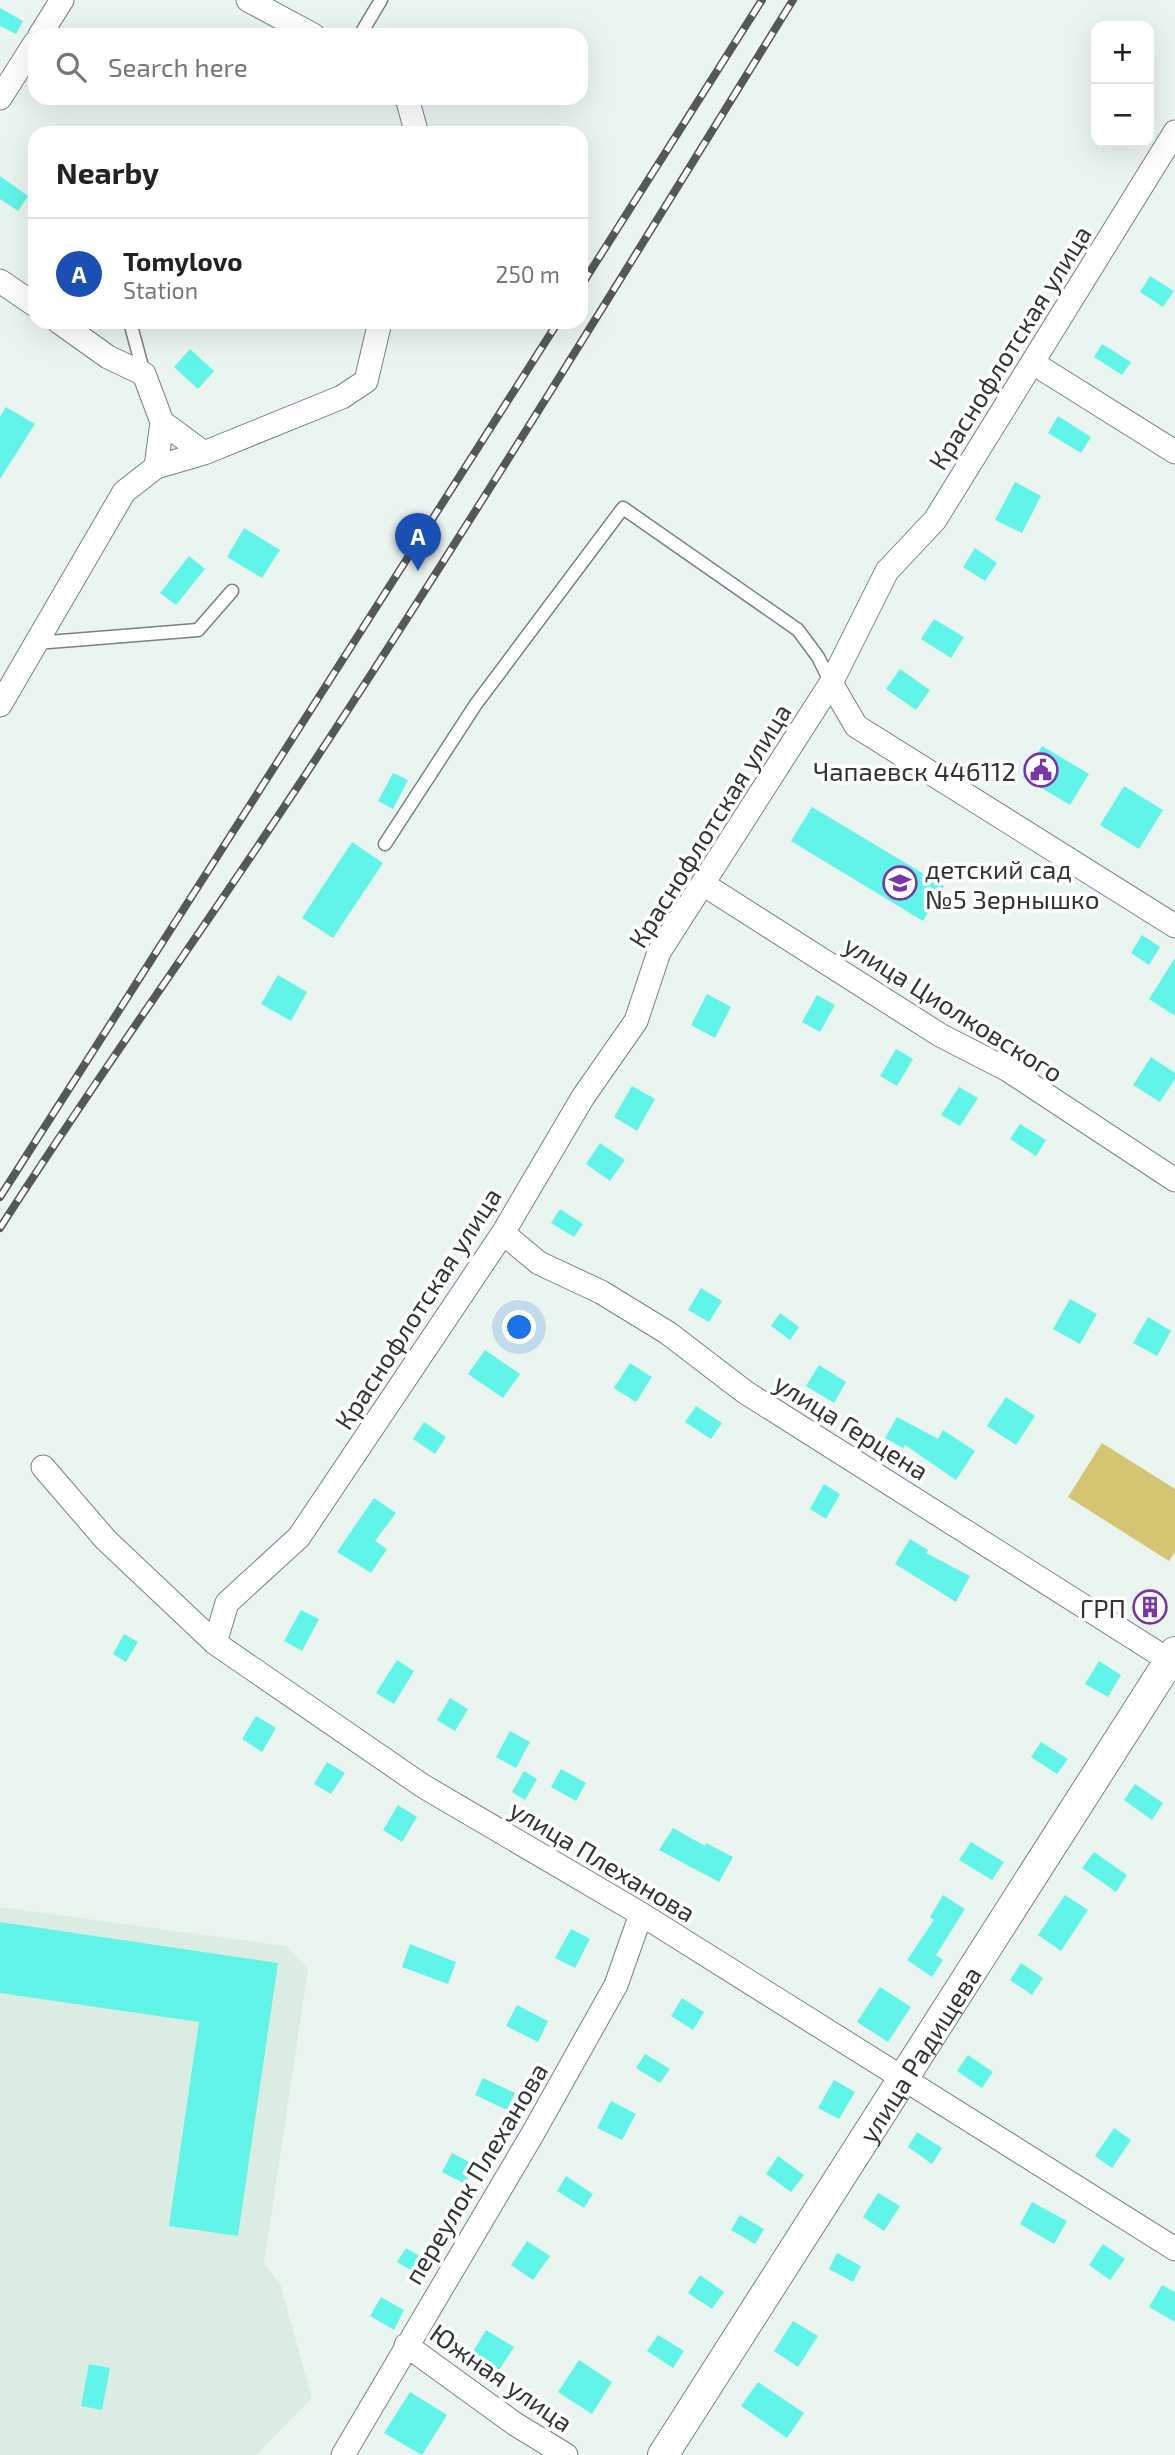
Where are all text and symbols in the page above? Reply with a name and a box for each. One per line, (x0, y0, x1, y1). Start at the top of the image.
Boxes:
map controls (1091, 21, 1154, 147)
button: + (1091, 21, 1154, 84)
search box (28, 28, 588, 105)
icon: search (52, 48, 90, 86)
text: Search here (108, 51, 248, 82)
button: − (1091, 84, 1154, 147)
text: Nearby (56, 154, 159, 190)
street label: Краснофлотская улица (921, 219, 1098, 475)
text: Tomylovo (123, 245, 242, 276)
text: A (71, 260, 87, 288)
text: 250 m (496, 260, 560, 288)
text: Station (123, 276, 198, 304)
pin: A (395, 513, 441, 571)
street label: Краснофлотская улица (621, 697, 798, 953)
public building icon: Чапаевск 446112 (1022, 751, 1060, 789)
place label: Чапаевск 446112 (813, 755, 1016, 786)
place label: детский сад №5 Зернышко (925, 853, 1100, 914)
school or university icon: детский сад №5 Зернышко (881, 864, 919, 902)
street label: улица Циолковского (838, 928, 1069, 1089)
street label: Краснофлотская улица (327, 1181, 508, 1435)
your location (502, 1310, 536, 1344)
street label: улица Герцена (769, 1366, 935, 1487)
building icon: ГРП (1131, 1588, 1169, 1626)
place label: ГРП (1080, 1592, 1126, 1623)
street label: улица Плеханова (504, 1792, 701, 1928)
street label: улица Радищева (851, 1960, 987, 2148)
street label: переулок Плеханова (397, 2057, 554, 2290)
street label: Южная улица (424, 2317, 579, 2438)

